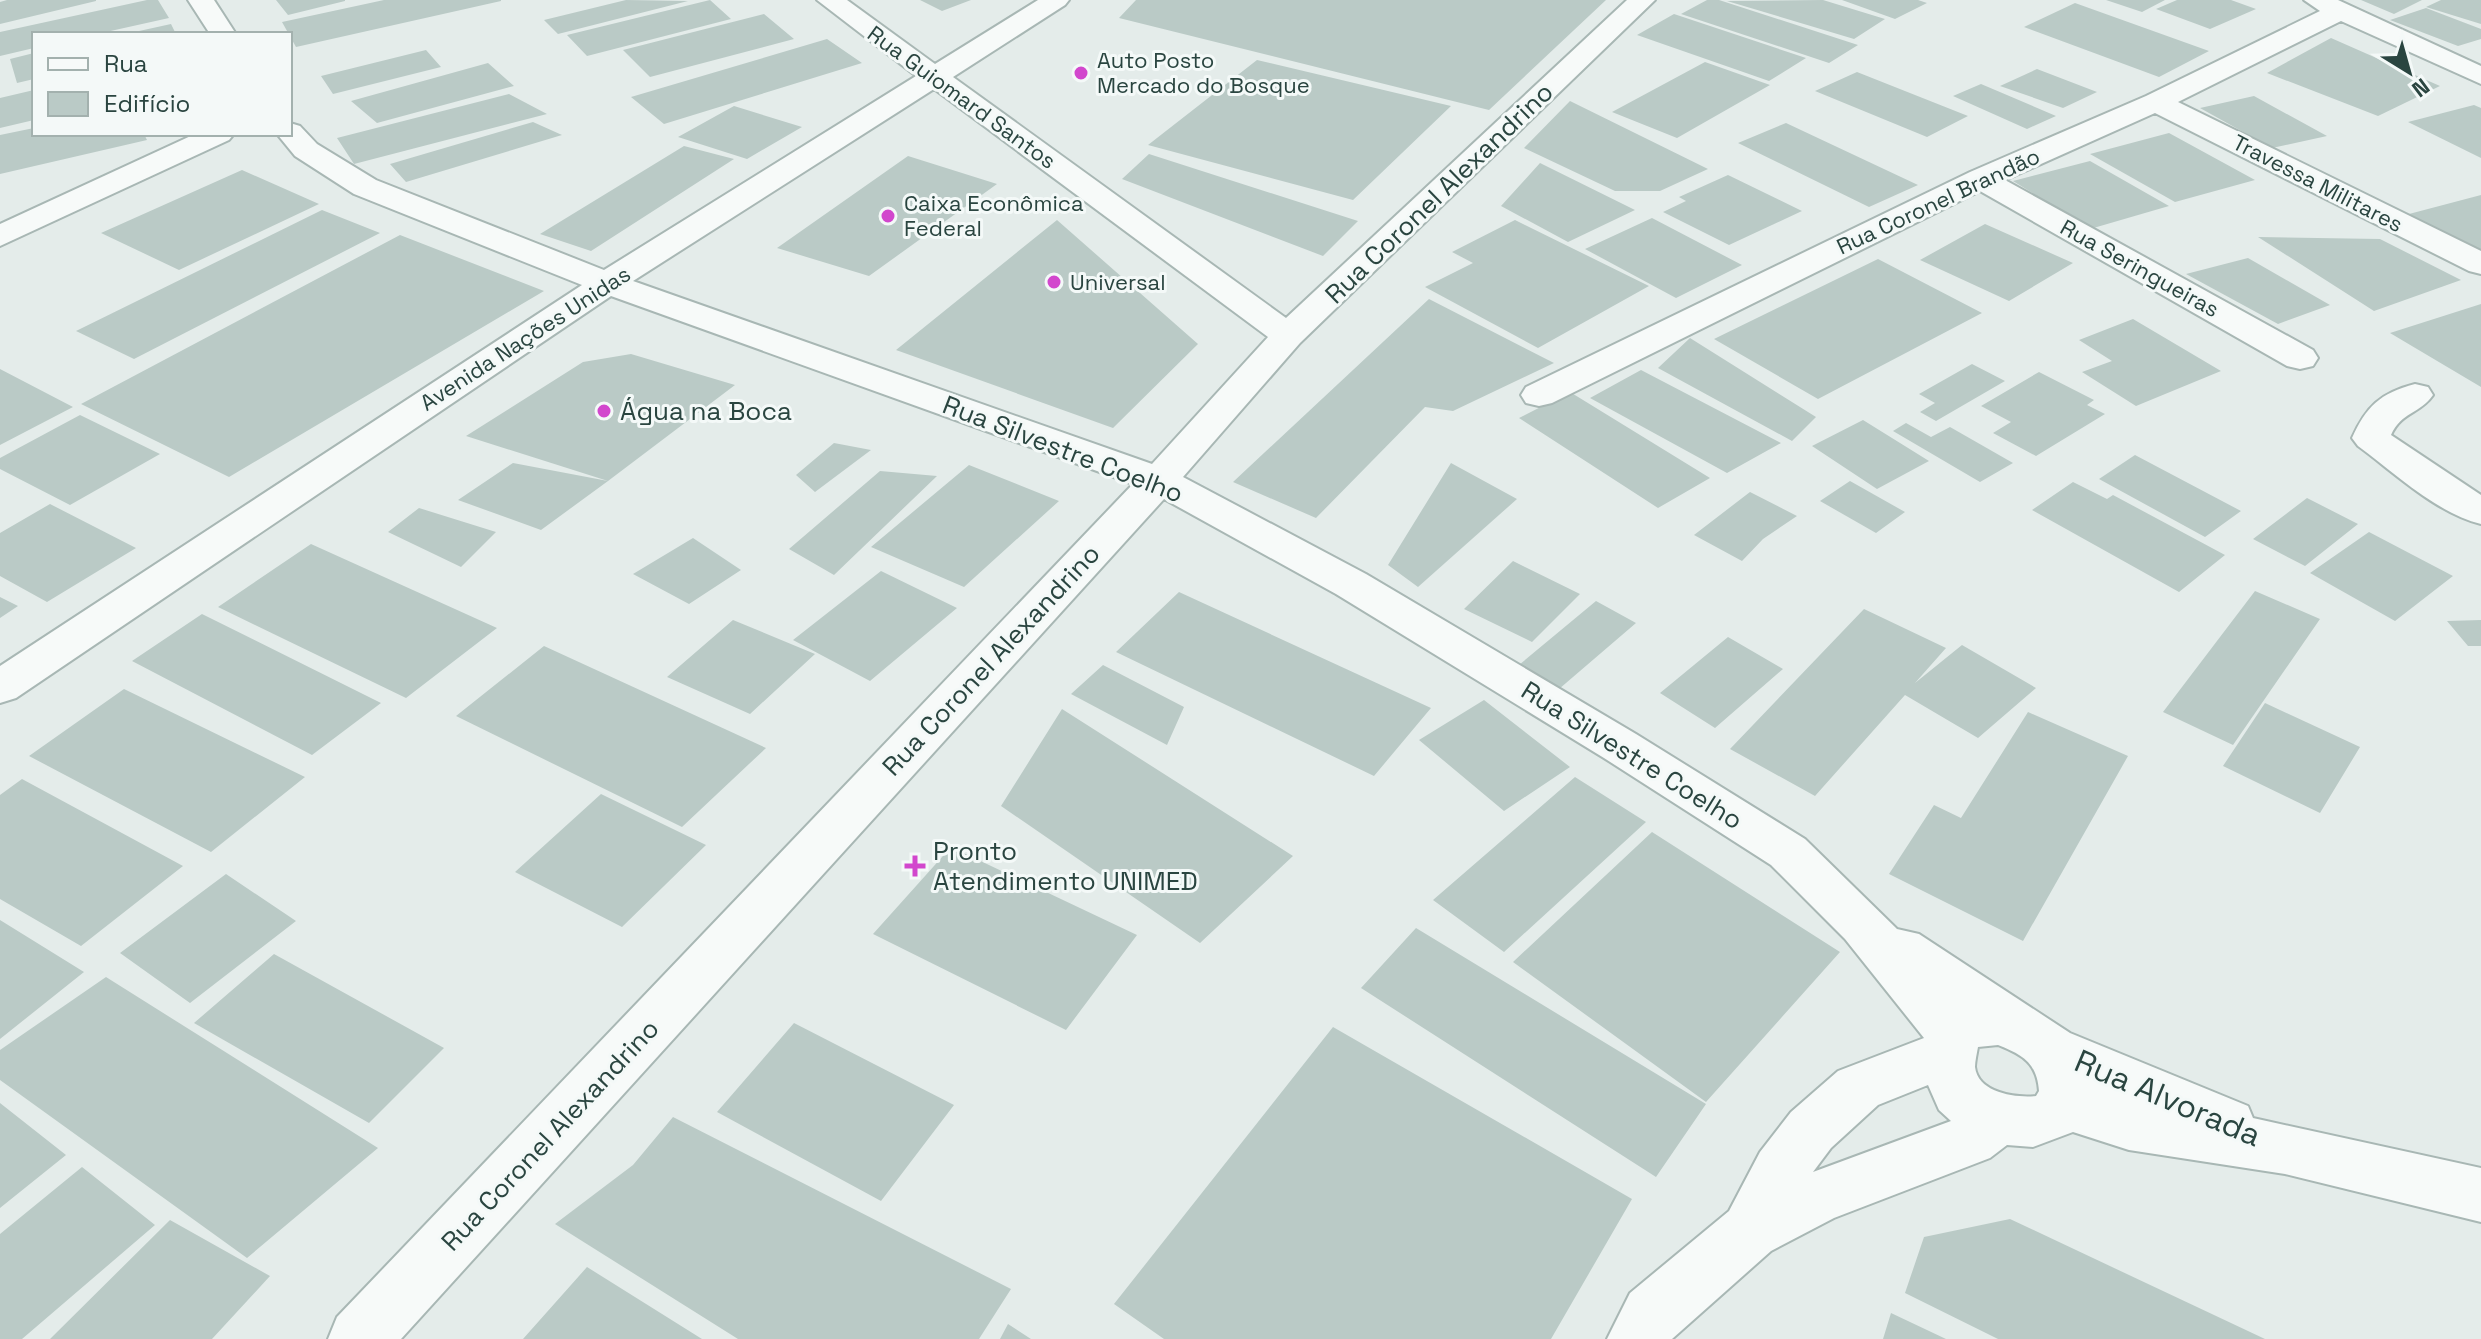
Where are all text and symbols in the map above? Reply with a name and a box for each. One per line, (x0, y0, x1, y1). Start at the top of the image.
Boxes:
street label: Rua Guiomard Santos (862, 19, 1062, 175)
legend (32, 32, 292, 136)
north arrow (2369, 32, 2449, 112)
place label: Auto Posto Mercado do Bosque (1097, 46, 1310, 99)
text: Rua (104, 48, 148, 79)
marker: Auto Posto Mercado do Bosque (1072, 64, 1090, 82)
text: N (2407, 72, 2435, 104)
street label: Rua Coronel Alexandrino (1318, 75, 1560, 311)
text: Edifício (104, 88, 190, 119)
street label: Travessa Militares (2228, 128, 2408, 238)
street label: Rua Coronel Brandão (1832, 142, 2044, 260)
place label: Caixa Econômica Federal (904, 189, 1084, 242)
marker: Caixa Econômica Federal (879, 207, 897, 225)
street label: Rua Seringueiras (2056, 213, 2224, 323)
street label: Avenida Nações Unidas (415, 260, 635, 416)
place label: Universal (1070, 268, 1166, 296)
marker: Universal (1045, 273, 1063, 291)
street label: Rua Silvestre Coelho (938, 387, 1188, 511)
place label: Água na Boca (620, 394, 792, 428)
marker: Água na Boca (595, 402, 613, 420)
street label: Rua Coronel Alexandrino (875, 537, 1107, 783)
street label: Rua Silvestre Coelho (1515, 673, 1749, 837)
place label: Pronto Atendimento UNIMED (933, 834, 1198, 898)
marker: Pronto Atendimento UNIMED (904, 855, 926, 877)
street label: Rua Coronel Alexandrino (434, 1012, 666, 1258)
street label: Rua Alvorada (2069, 1041, 2267, 1155)

